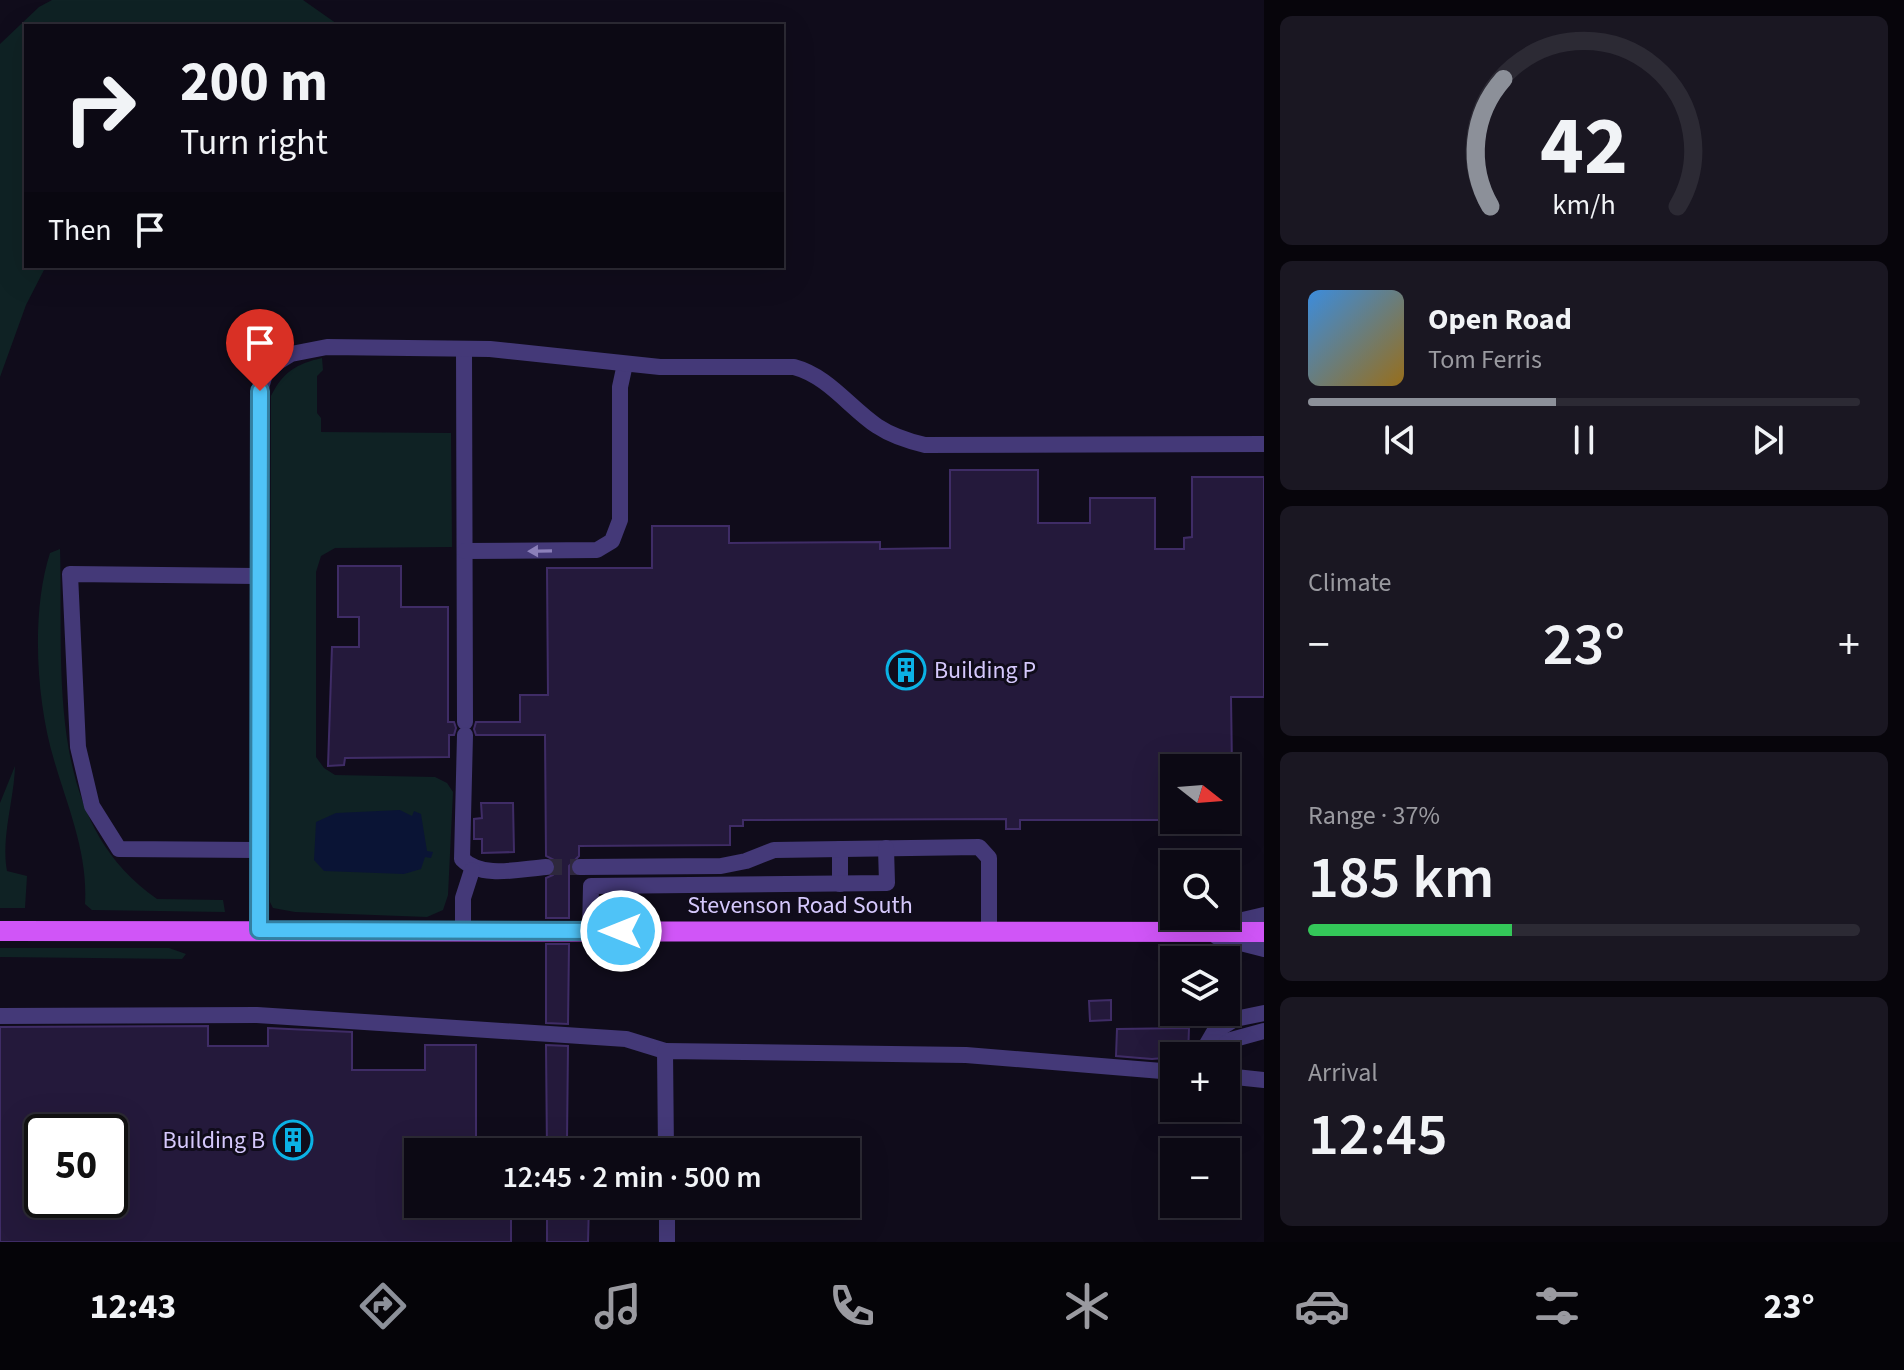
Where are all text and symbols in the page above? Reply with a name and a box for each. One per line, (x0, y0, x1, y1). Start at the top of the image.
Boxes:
text: 200 m (180, 43, 328, 122)
icon: right (48, 56, 152, 160)
text: 42 (1540, 87, 1628, 205)
text: Turn right (180, 117, 328, 168)
text: km/h (1552, 185, 1616, 225)
icon: arrive (128, 208, 172, 252)
text: Then (48, 209, 112, 252)
text: Open Road (1428, 298, 1572, 341)
pin (226, 309, 294, 391)
icon: arrive (238, 321, 282, 365)
text: Tom Ferris (1428, 341, 1542, 378)
icon: previous (1378, 418, 1422, 462)
icon: pause (1562, 418, 1606, 462)
icon: next (1746, 418, 1790, 462)
one-way arrow (527, 544, 552, 557)
text: Climate (1308, 564, 1392, 601)
text: 23° (1543, 603, 1625, 688)
text: − (1308, 614, 1330, 677)
text: + (1838, 614, 1860, 677)
building icon: Building P (885, 649, 927, 691)
place label: Building P (934, 653, 1036, 688)
north arrow (1160, 754, 1240, 834)
map controls (1160, 754, 1240, 1218)
text: Range · 37% (1308, 797, 1440, 834)
text: 185 km (1308, 836, 1494, 921)
button: search (1160, 850, 1240, 930)
street label: Stevenson Road South (687, 888, 913, 923)
position arrow (579, 889, 663, 973)
button: layers (1160, 946, 1240, 1026)
button: + (1160, 1042, 1240, 1122)
text: Arrival (1308, 1054, 1378, 1091)
text: 12:45 (1308, 1093, 1448, 1178)
speed limit sign: 50 (24, 1114, 128, 1218)
building icon: Building B (272, 1119, 314, 1161)
place label: Building B (162, 1123, 265, 1158)
button: − (1160, 1138, 1240, 1218)
text: 12:45 · 2 min · 500 m (502, 1156, 762, 1199)
icon: directions (355, 1278, 411, 1334)
icon: music (590, 1278, 646, 1334)
icon: phone (824, 1278, 880, 1334)
icon: climate (1059, 1278, 1115, 1334)
icon: car (1294, 1278, 1350, 1334)
icon: filters (1529, 1278, 1585, 1334)
text: 12:43 (89, 1281, 176, 1332)
text: 23° (1763, 1281, 1815, 1332)

